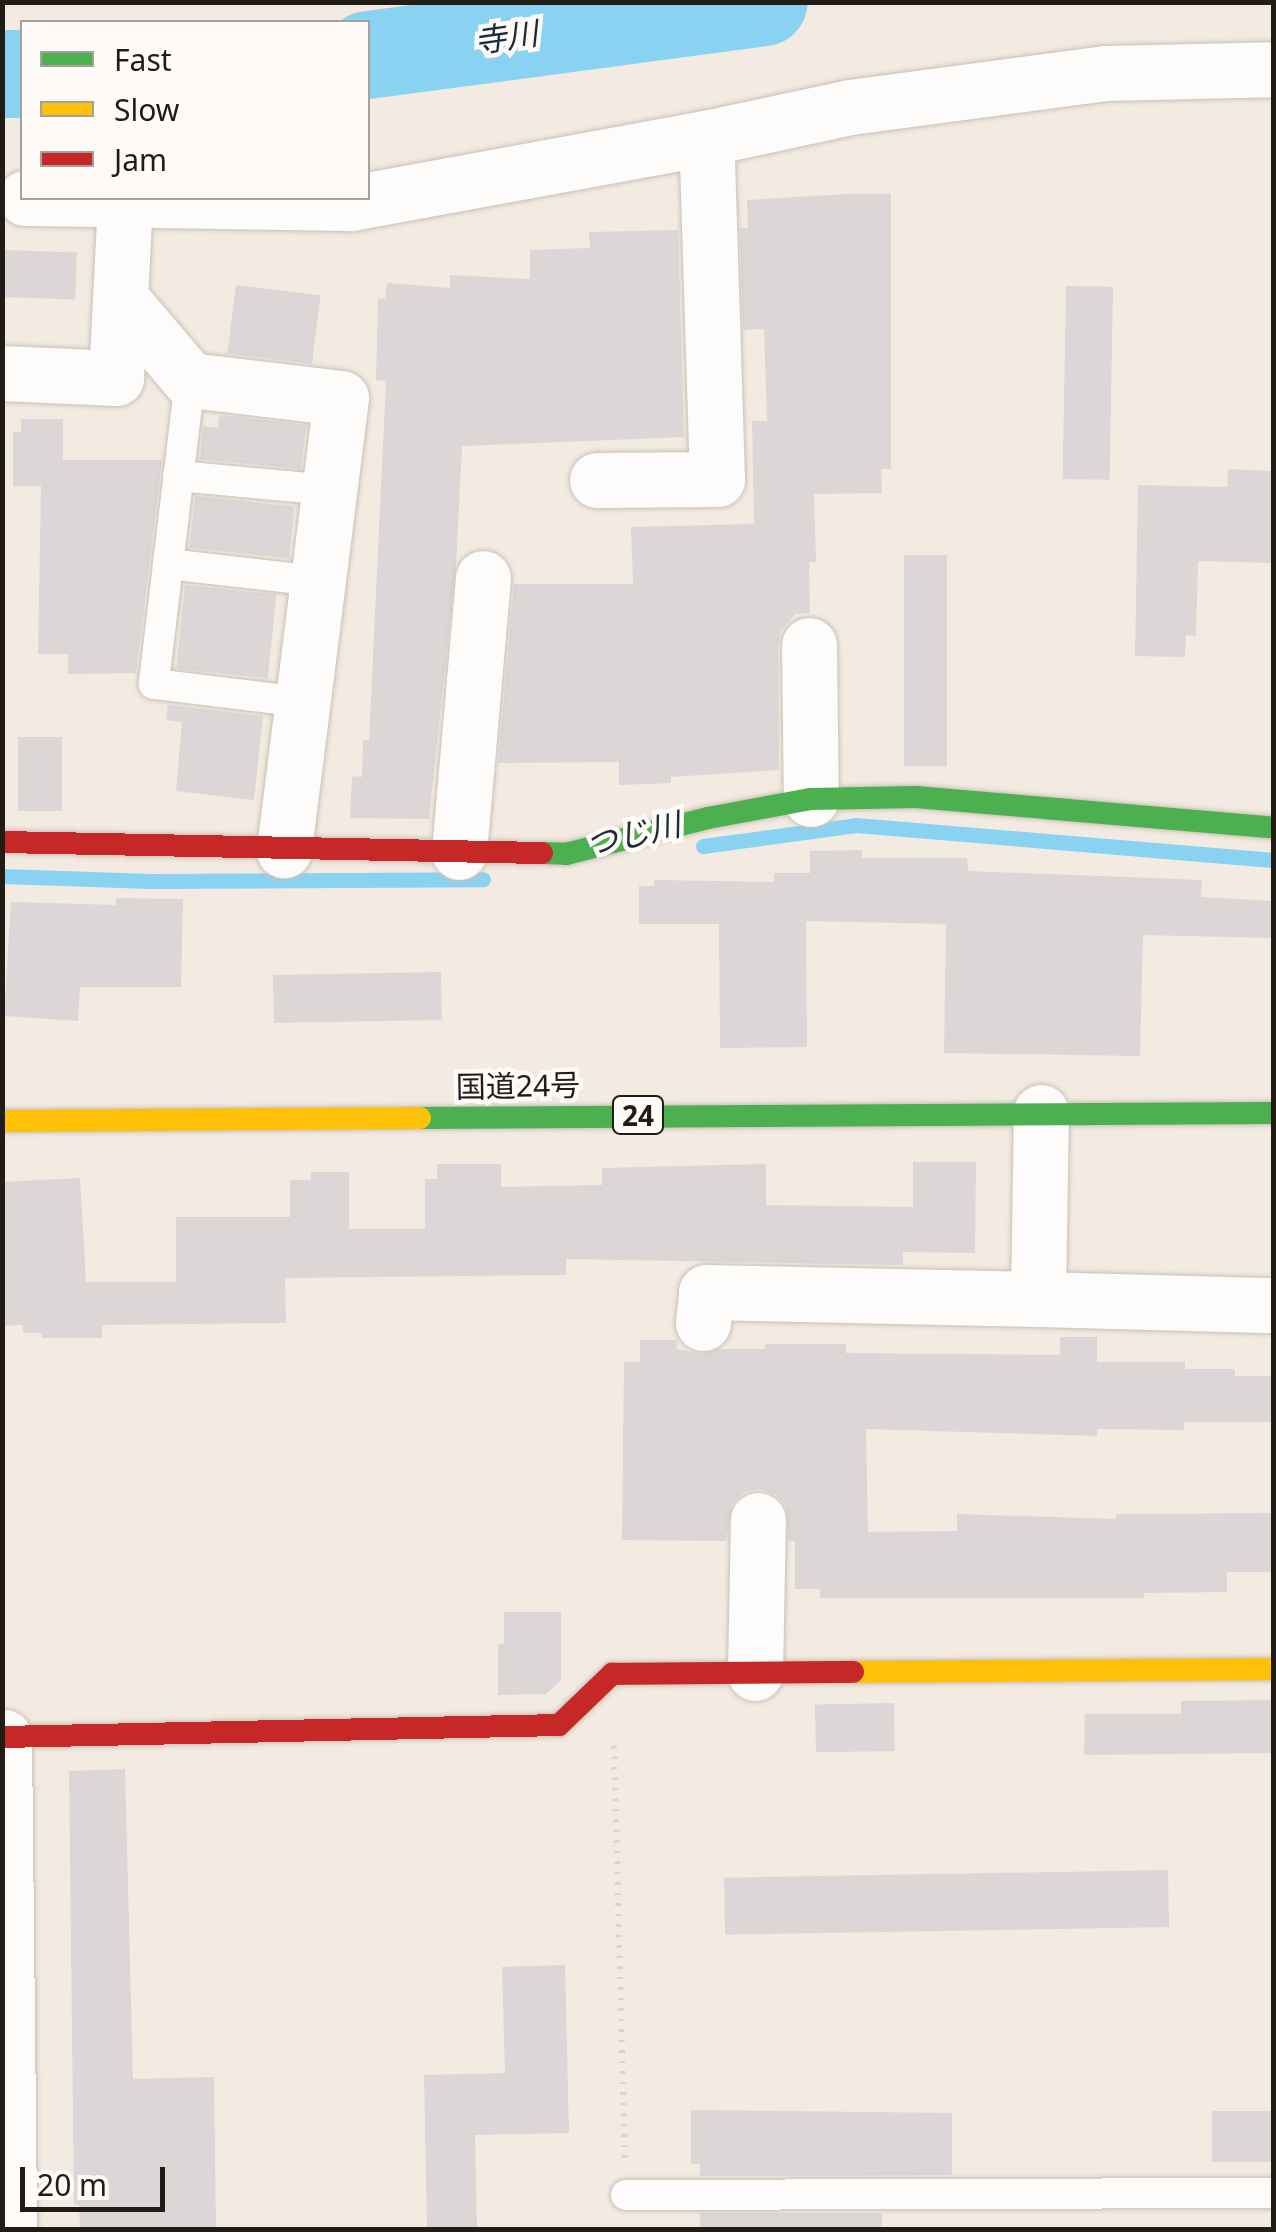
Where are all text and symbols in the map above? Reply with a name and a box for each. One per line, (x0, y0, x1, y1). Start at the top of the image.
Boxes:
water label: 寺川 (472, 14, 540, 60)
legend (20, 20, 370, 200)
text: Fast (114, 39, 172, 80)
text: Slow (114, 89, 179, 130)
text: Jam (114, 139, 167, 180)
water label: つじ川 (582, 804, 684, 864)
street label: 国道24号 (456, 1067, 580, 1105)
road number: 24 (610, 1092, 666, 1138)
scale bar (25, 2147, 170, 2209)
text: 20 m (37, 2164, 107, 2205)

